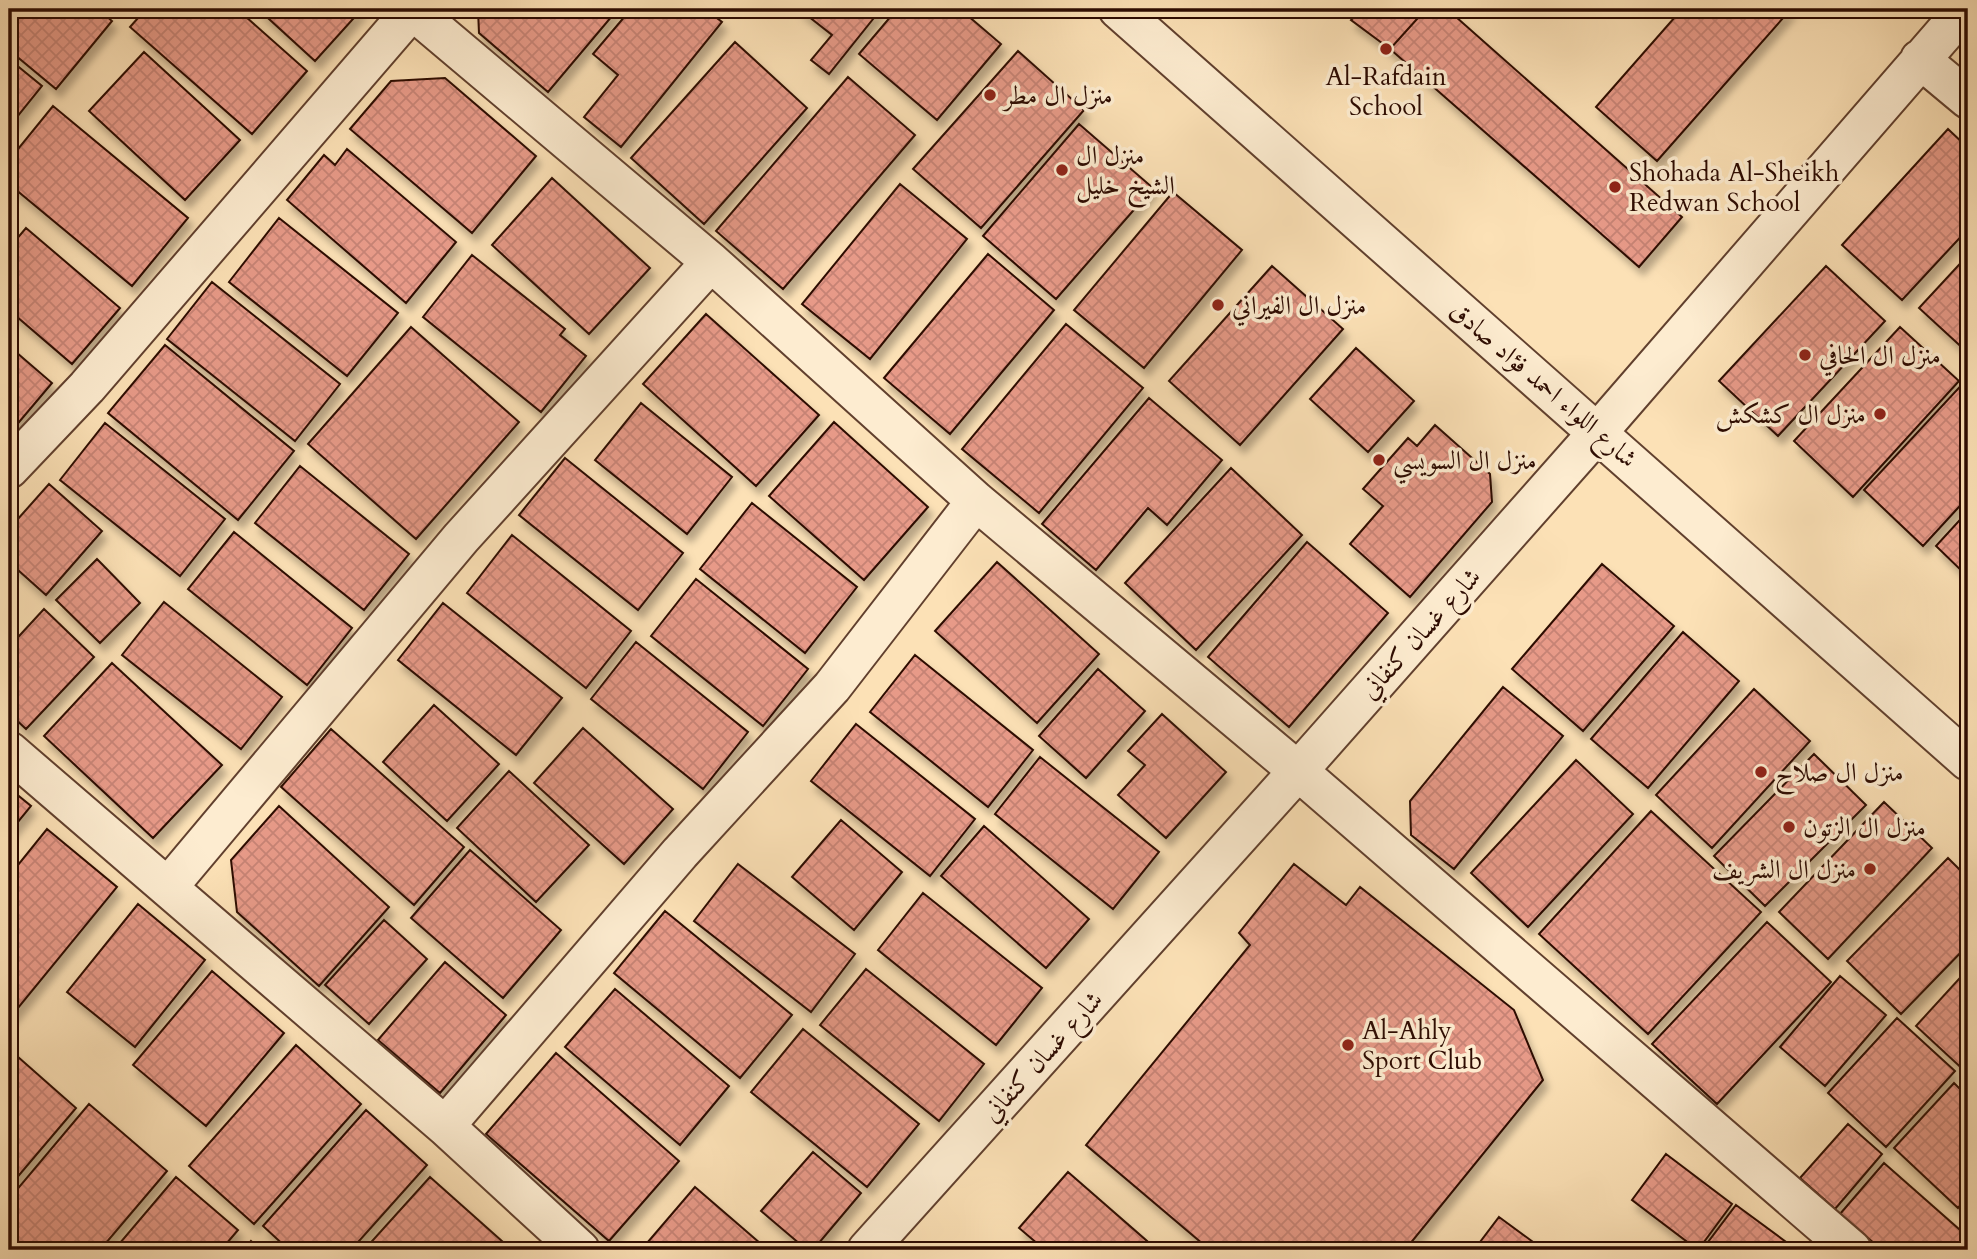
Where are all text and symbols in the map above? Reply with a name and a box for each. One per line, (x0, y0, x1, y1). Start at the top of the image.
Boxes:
marker: Al-Rafdain School (1378, 41, 1394, 57)
place label: Al-Rafdain School (1325, 59, 1447, 124)
place label: منزل ال مطر (1001, 78, 1113, 113)
marker: منزل ال مطر (982, 87, 998, 103)
place label: منزل ال الشيخ خليل (1076, 138, 1175, 209)
place label: Shohada Al-Sheikh Redwan School (1629, 155, 1839, 220)
marker: منزل ال الشيخ خليل (1054, 162, 1070, 178)
marker: Shohada Al-Sheikh Redwan School (1607, 179, 1623, 195)
place label: منزل ال الفيراني (1232, 288, 1366, 327)
street label: شارع اللواء احمد فؤاد صادق (1440, 293, 1645, 479)
marker: منزل ال الفيراني (1210, 297, 1226, 313)
place label: منزل ال الحافي (1819, 338, 1941, 377)
marker: منزل ال الحافي (1797, 347, 1813, 363)
place label: منزل ال كشكش (1715, 397, 1866, 432)
marker: منزل ال كشكش (1872, 406, 1888, 422)
place label: منزل ال السويسي (1393, 443, 1537, 484)
marker: منزل ال السويسي (1371, 452, 1387, 468)
street label: شارع غسان كنفاني (1352, 560, 1492, 709)
place label: منزل ال صلاح (1775, 755, 1904, 796)
marker: منزل ال صلاح (1753, 764, 1769, 780)
place label: منزل ال الزتون (1803, 810, 1926, 845)
marker: منزل ال الزتون (1781, 819, 1797, 835)
place label: منزل ال الشريف (1712, 852, 1856, 887)
marker: منزل ال الشريف (1862, 861, 1878, 877)
street label: شارع غسان كنفاني (974, 983, 1114, 1132)
place label: Al-Ahly Sport Club (1362, 1013, 1482, 1078)
marker: Al-Ahly Sport Club (1340, 1037, 1356, 1053)

